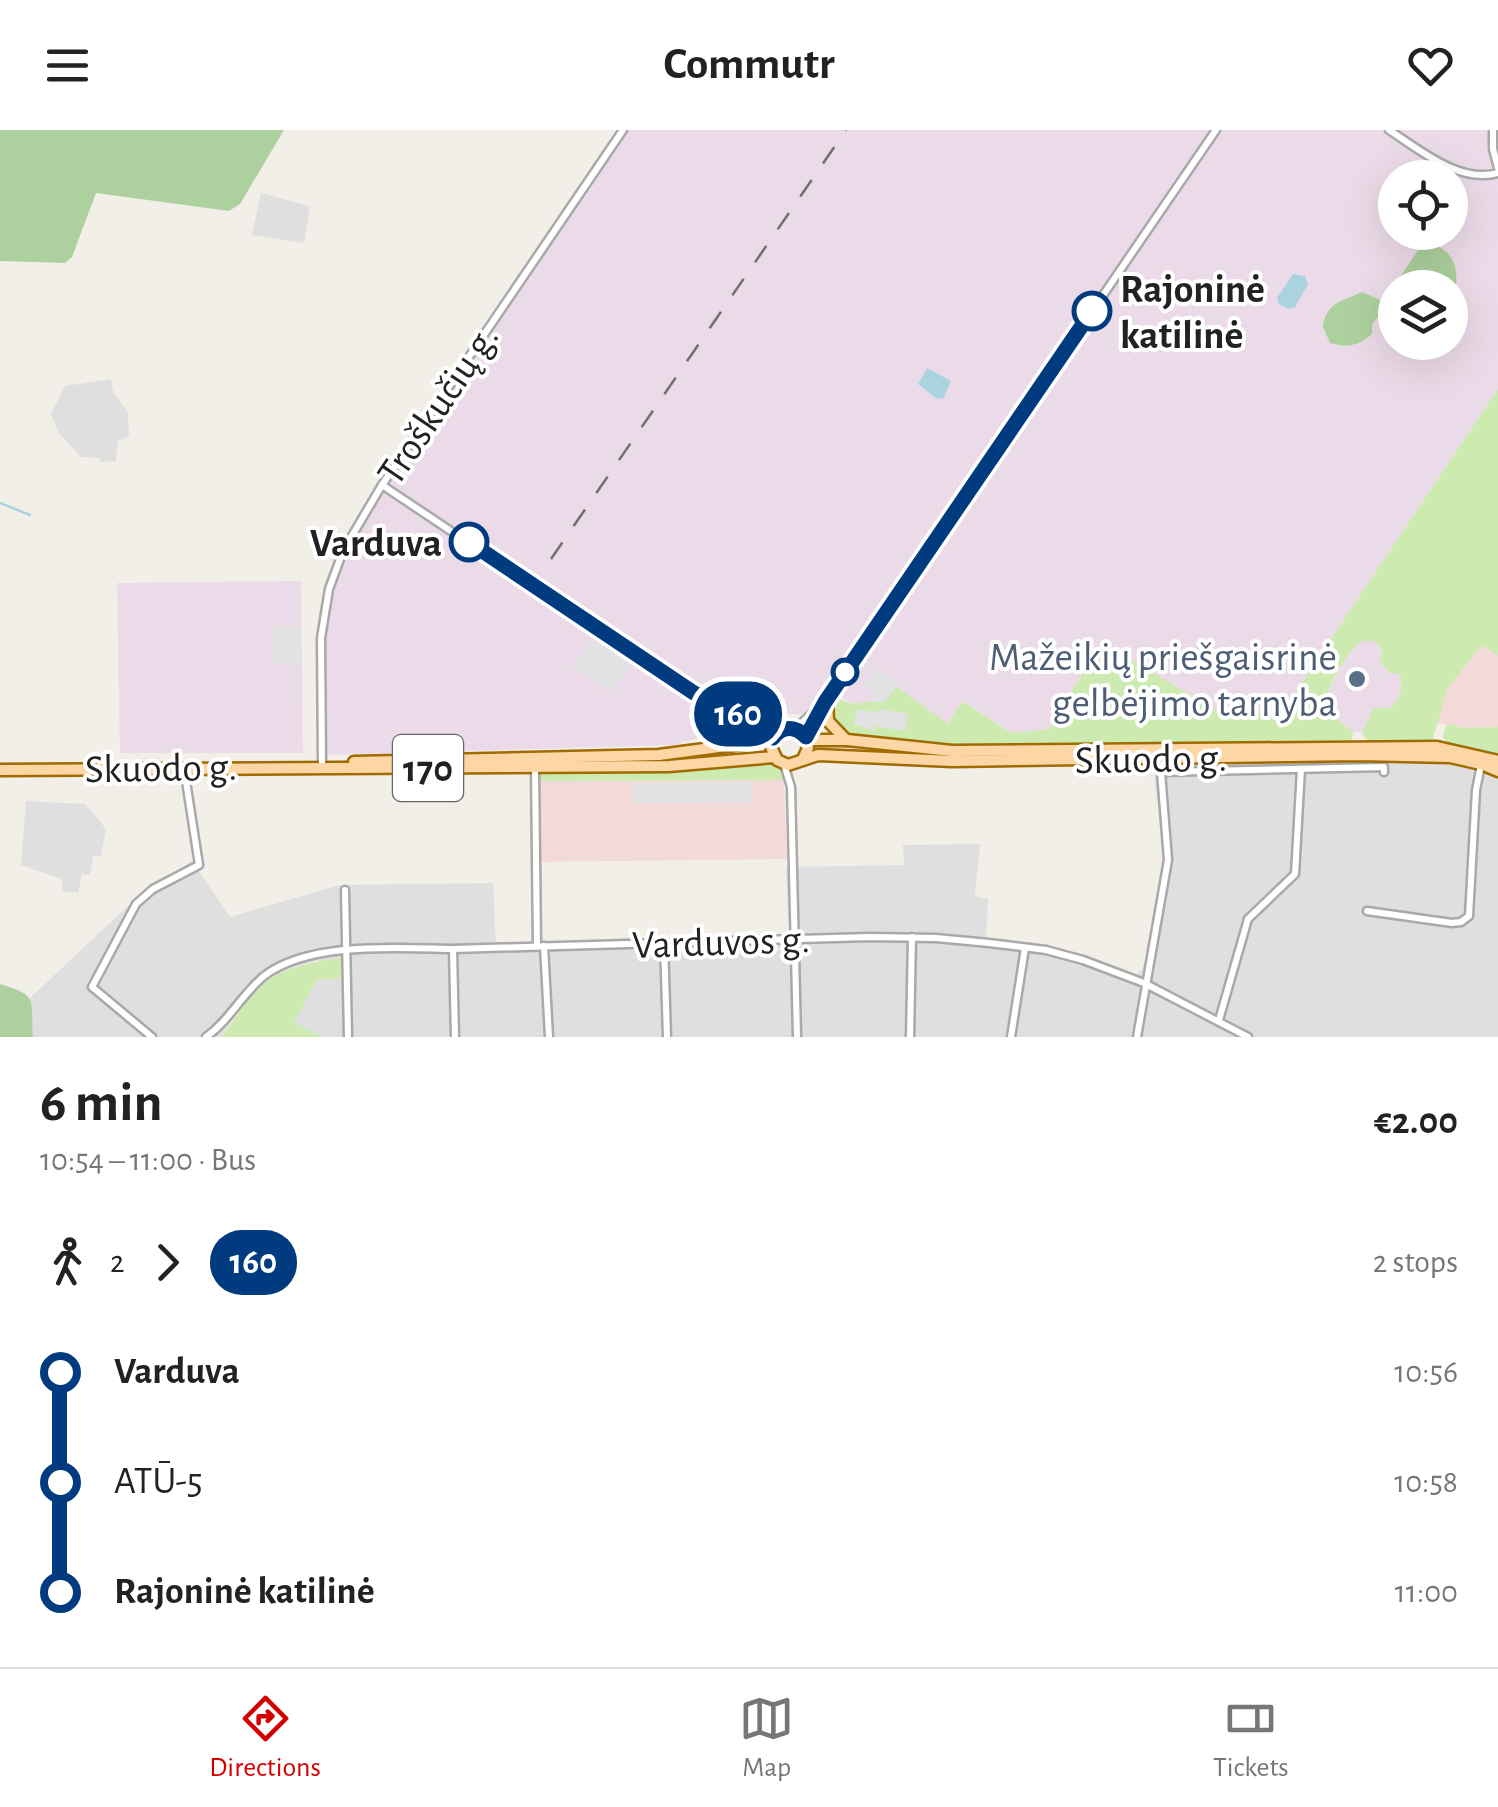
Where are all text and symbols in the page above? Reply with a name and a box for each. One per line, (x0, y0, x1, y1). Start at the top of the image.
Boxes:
icon: menu (40, 38, 95, 93)
icon: heart (1403, 38, 1458, 93)
text: Commutr (663, 42, 835, 87)
map controls (1378, 160, 1468, 360)
button: locate (1378, 160, 1468, 250)
place label: Rajoninė katilinė (1120, 270, 1265, 356)
button: layers (1378, 270, 1468, 360)
marker: Rajoninė katilinė (1073, 292, 1111, 330)
street label: Troškučių g. (371, 318, 507, 493)
marker: Varduva (450, 523, 488, 561)
place label: Varduva (310, 524, 442, 564)
place label: Mažeikių priešgaisrinė gelbėjimo tarnyba (989, 638, 1337, 724)
unlabelled marker (832, 659, 858, 685)
marker: Mažeikių priešgaisrinė gelbėjimo tarnyba (1346, 668, 1368, 690)
line badge: 160 (680, 682, 796, 746)
text: 160 (714, 697, 762, 732)
road number: 170 (393, 735, 463, 801)
street label: Skuodo g. (1075, 739, 1228, 781)
street label: Skuodo g. (85, 748, 238, 790)
street label: Varduvos g. (631, 920, 811, 966)
text: 6 min (40, 1076, 163, 1131)
text: €2.00 (1374, 1103, 1458, 1141)
text: 10:54 – 11:00 · Bus (40, 1144, 256, 1176)
icon: walk (40, 1235, 95, 1290)
icon: forward (140, 1235, 195, 1290)
text: 160 (230, 1245, 277, 1280)
text: 2 (110, 1246, 125, 1278)
text: 2 stops (1373, 1246, 1458, 1278)
text: Varduva (114, 1353, 240, 1391)
text: 10:56 (1394, 1356, 1458, 1388)
text: ATŪ-5 (114, 1463, 203, 1501)
text: 10:58 (1394, 1466, 1458, 1498)
text: Rajoninė katilinė (114, 1573, 375, 1611)
text: 11:00 (1395, 1576, 1458, 1608)
tab: Directions (209, 1691, 321, 1785)
tab: Map (739, 1691, 794, 1785)
tab: Tickets (1213, 1691, 1289, 1785)

